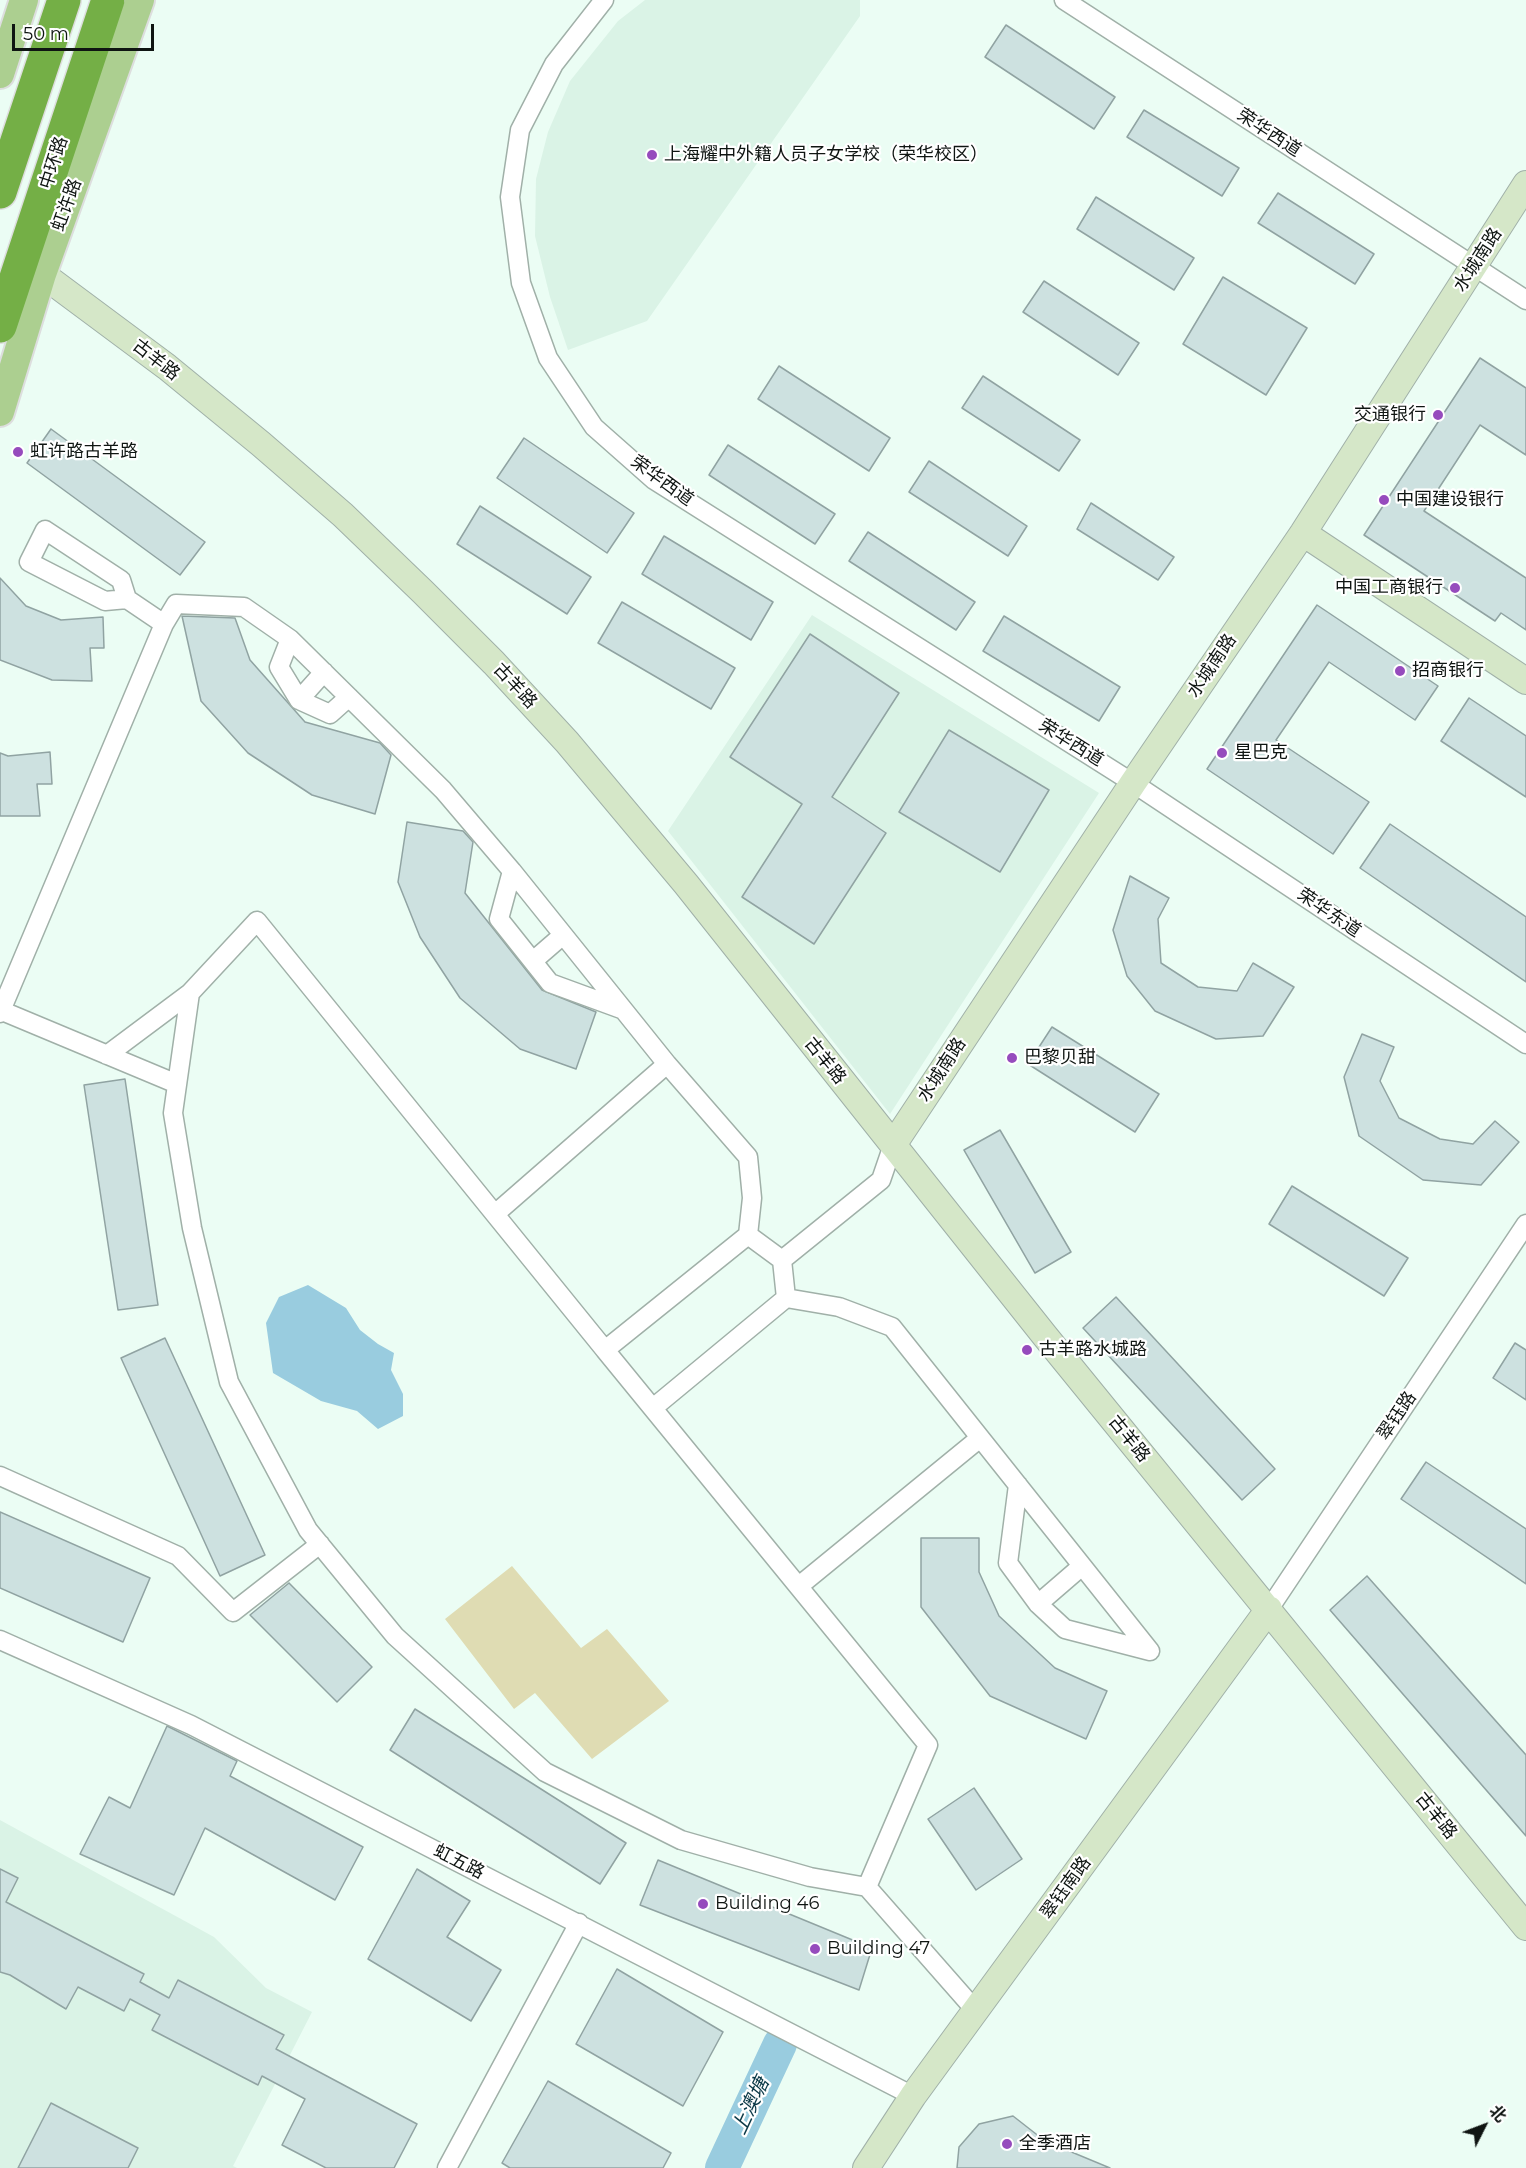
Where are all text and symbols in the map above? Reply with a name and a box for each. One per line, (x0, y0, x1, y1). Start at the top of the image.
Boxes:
scale bar (15, 12, 158, 50)
text: 50 m (23, 23, 69, 45)
street label: 荣华西道 (1233, 104, 1305, 162)
street label: 中环路 (35, 134, 73, 192)
place label: 上海耀中外籍人员子女学校（荣华校区） (664, 144, 988, 166)
marker: 上海耀中外籍人员子女学校（荣华校区） (645, 148, 659, 162)
street label: 虹许路 (48, 176, 86, 234)
street label: 水城南路 (1449, 224, 1507, 296)
street label: 古羊路 (128, 335, 184, 385)
place label: 交通银行 (1354, 404, 1426, 426)
marker: 交通银行 (1431, 408, 1445, 422)
place label: 虹许路古羊路 (30, 441, 138, 463)
marker: 虹许路古羊路 (11, 445, 25, 459)
street label: 荣华西道 (627, 451, 697, 511)
place label: 中国建设银行 (1396, 489, 1504, 511)
marker: 中国建设银行 (1377, 493, 1391, 507)
place label: 中国工商银行 (1335, 577, 1443, 599)
marker: 中国工商银行 (1448, 581, 1462, 595)
street label: 水城南路 (1183, 630, 1241, 702)
street label: 古羊路 (489, 659, 541, 713)
place label: 招商银行 (1412, 660, 1484, 682)
marker: 招商银行 (1393, 664, 1407, 678)
street label: 荣华西道 (1035, 715, 1107, 771)
place label: 星巴克 (1234, 742, 1288, 764)
marker: 星巴克 (1215, 746, 1229, 760)
street label: 荣华东道 (1293, 884, 1365, 942)
street label: 古羊路 (800, 1033, 850, 1089)
street label: 水城南路 (913, 1034, 971, 1106)
place label: 巴黎贝甜 (1024, 1047, 1096, 1069)
marker: 巴黎贝甜 (1005, 1051, 1019, 1065)
place label: 古羊路水城路 (1039, 1339, 1147, 1361)
marker: 古羊路水城路 (1020, 1343, 1034, 1357)
street label: 翠钰路 (1373, 1388, 1421, 1444)
street label: 古羊路 (1104, 1411, 1154, 1467)
street label: 古羊路 (1411, 1788, 1461, 1844)
street label: 虹五路 (430, 1840, 488, 1884)
street label: 翠钰南路 (1036, 1853, 1096, 1923)
place label: Building 46 (715, 1893, 819, 1915)
marker: Building 46 (696, 1897, 710, 1911)
place label: Building 47 (827, 1938, 930, 1960)
marker: Building 47 (808, 1942, 822, 1956)
water label: 上澳塘 (727, 2074, 775, 2138)
north arrow (1454, 2096, 1514, 2156)
text: 北 (1485, 2101, 1510, 2126)
place label: 全季酒店 (1019, 2133, 1091, 2155)
marker: 全季酒店 (1000, 2137, 1014, 2151)

